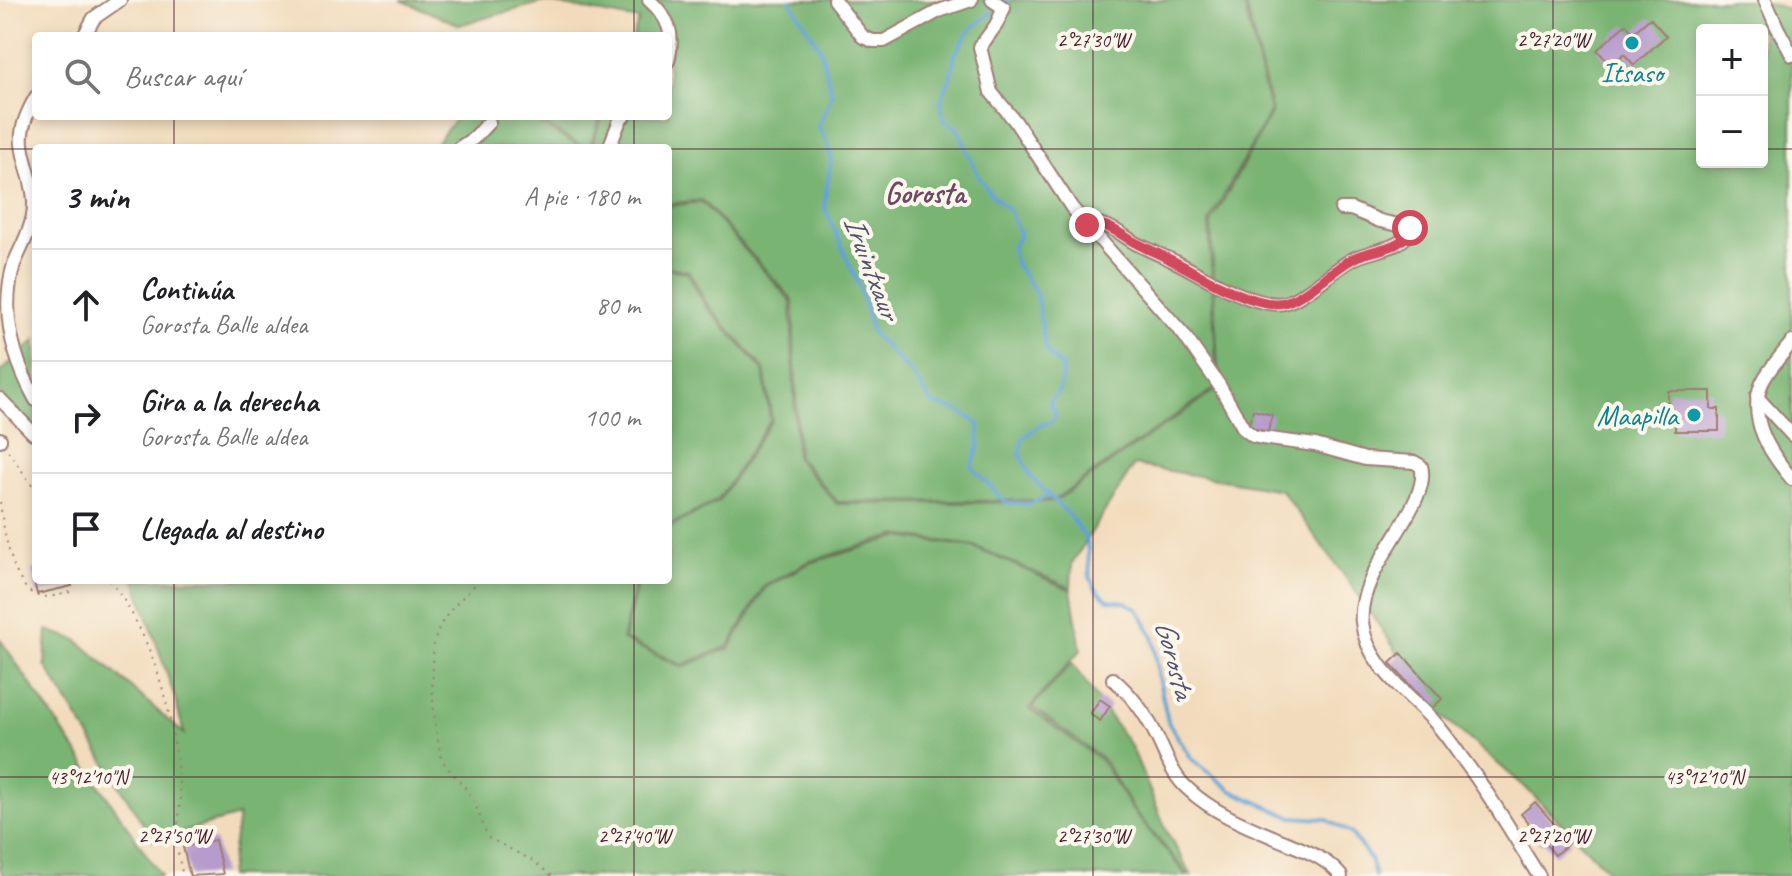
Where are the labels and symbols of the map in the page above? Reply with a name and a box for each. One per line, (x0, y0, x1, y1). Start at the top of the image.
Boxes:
text: 2°27'30"W (1057, 28, 1133, 53)
text: 2°27'20"W (1517, 28, 1593, 53)
marker: Itsaso (1623, 34, 1641, 52)
place label: Itsaso (1601, 55, 1666, 90)
district label: Gorosta (885, 174, 968, 212)
route end (1069, 207, 1105, 243)
water label: Iruintxaur (835, 210, 910, 328)
route start (1392, 210, 1428, 246)
place label: Maapilla (1597, 398, 1680, 433)
marker: Maapilla (1685, 406, 1703, 424)
water label: Gorosta (1146, 616, 1205, 706)
text: 43°12'10"N (49, 765, 130, 790)
text: 43°12'10"N (1665, 765, 1746, 790)
text: 2°27'50"W (138, 824, 214, 849)
text: 2°27'40"W (598, 824, 674, 849)
text: 2°27'30"W (1057, 824, 1133, 849)
text: 2°27'20"W (1517, 824, 1593, 849)

